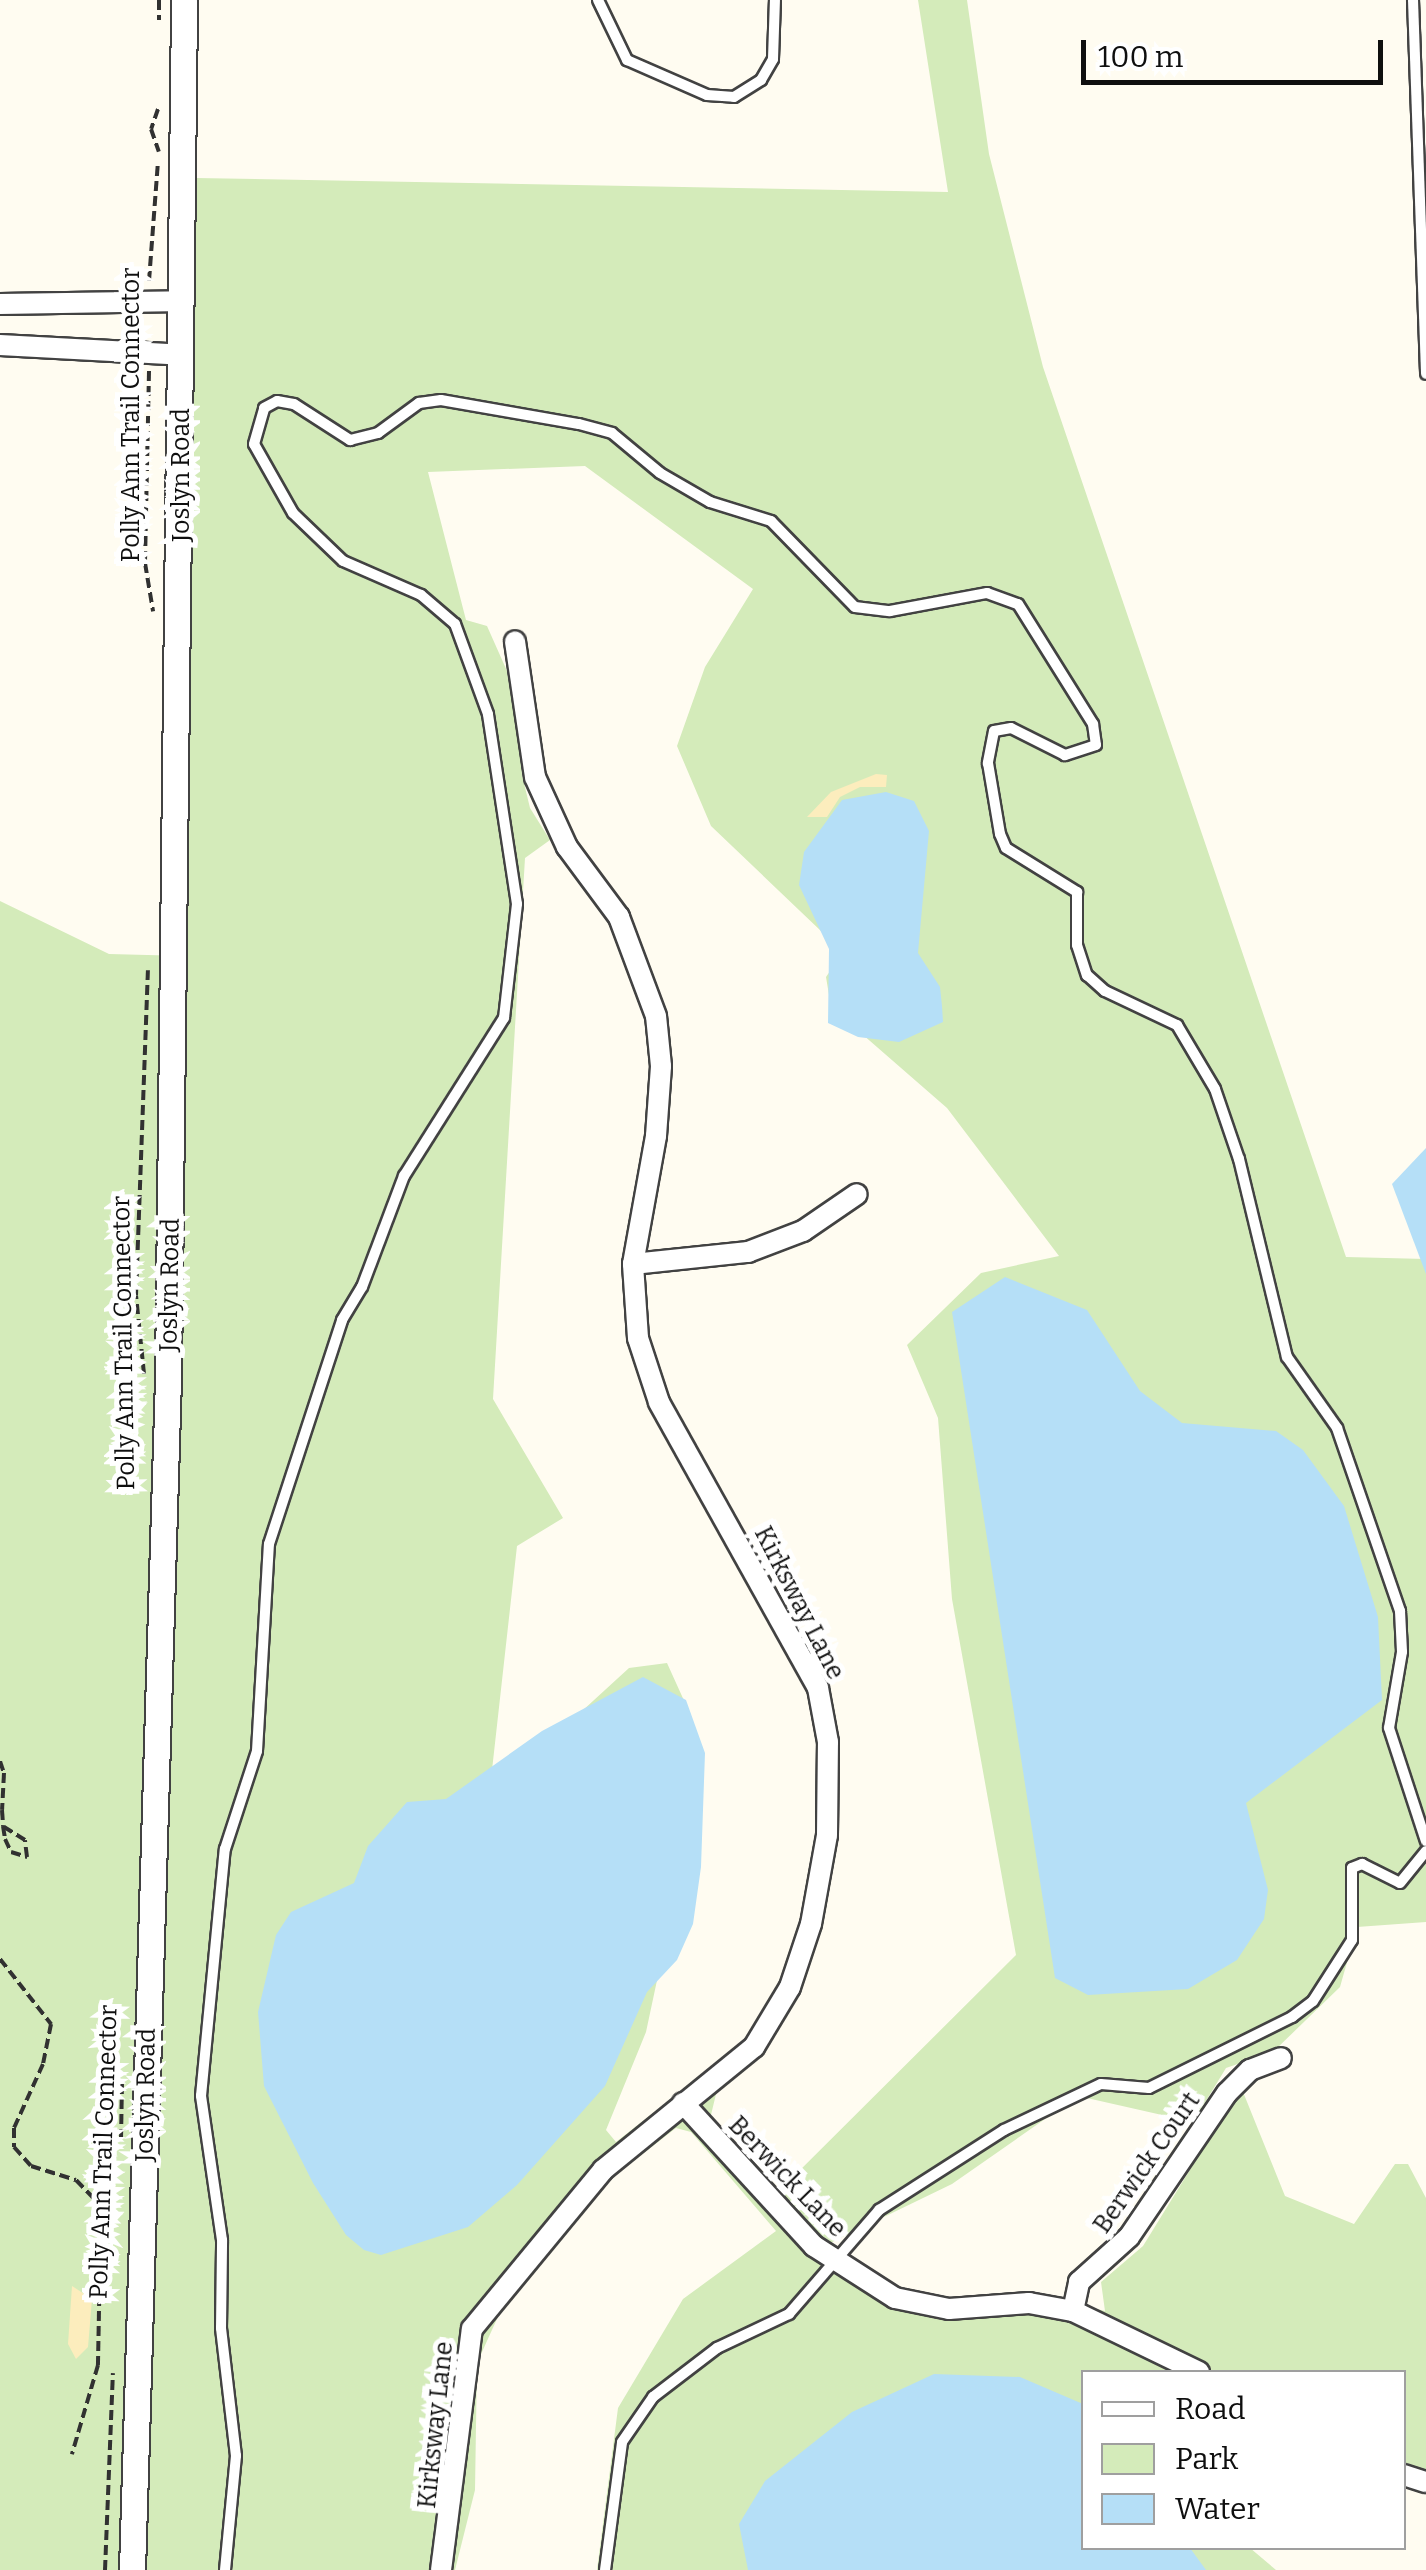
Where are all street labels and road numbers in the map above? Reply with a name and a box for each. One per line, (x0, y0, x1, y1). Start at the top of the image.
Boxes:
street label: Polly Ann Trail Connector (116, 268, 146, 562)
street label: Joslyn Road (166, 408, 196, 542)
street label: Polly Ann Trail Connector (106, 1196, 142, 1490)
street label: Joslyn Road (154, 1218, 186, 1352)
street label: Kirksway Lane (748, 1522, 850, 1684)
street label: Polly Ann Trail Connector (84, 2004, 124, 2300)
street label: Joslyn Road (130, 2028, 162, 2162)
street label: Berwick Court (1087, 2087, 1207, 2239)
street label: Berwick Lane (722, 2110, 852, 2244)
street label: Kirksway Lane (412, 2340, 460, 2510)

